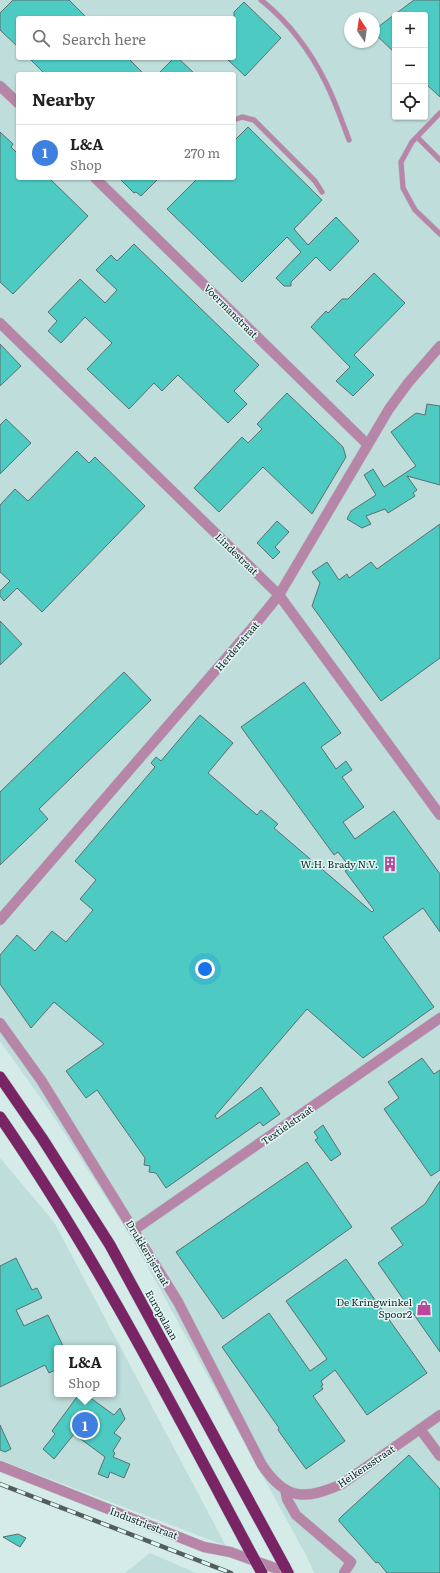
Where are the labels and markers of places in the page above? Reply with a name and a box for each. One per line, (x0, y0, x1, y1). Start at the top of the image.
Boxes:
building icon: W.H. Brady N.V. (381, 855, 399, 873)
place label: W.H. Brady N.V. (300, 856, 378, 871)
place label: De Kringwinkel Spoor2 (336, 1294, 413, 1321)
shop icon: De Kringwinkel Spoor2 (415, 1299, 433, 1317)
pin: 1 (72, 1410, 98, 1440)

